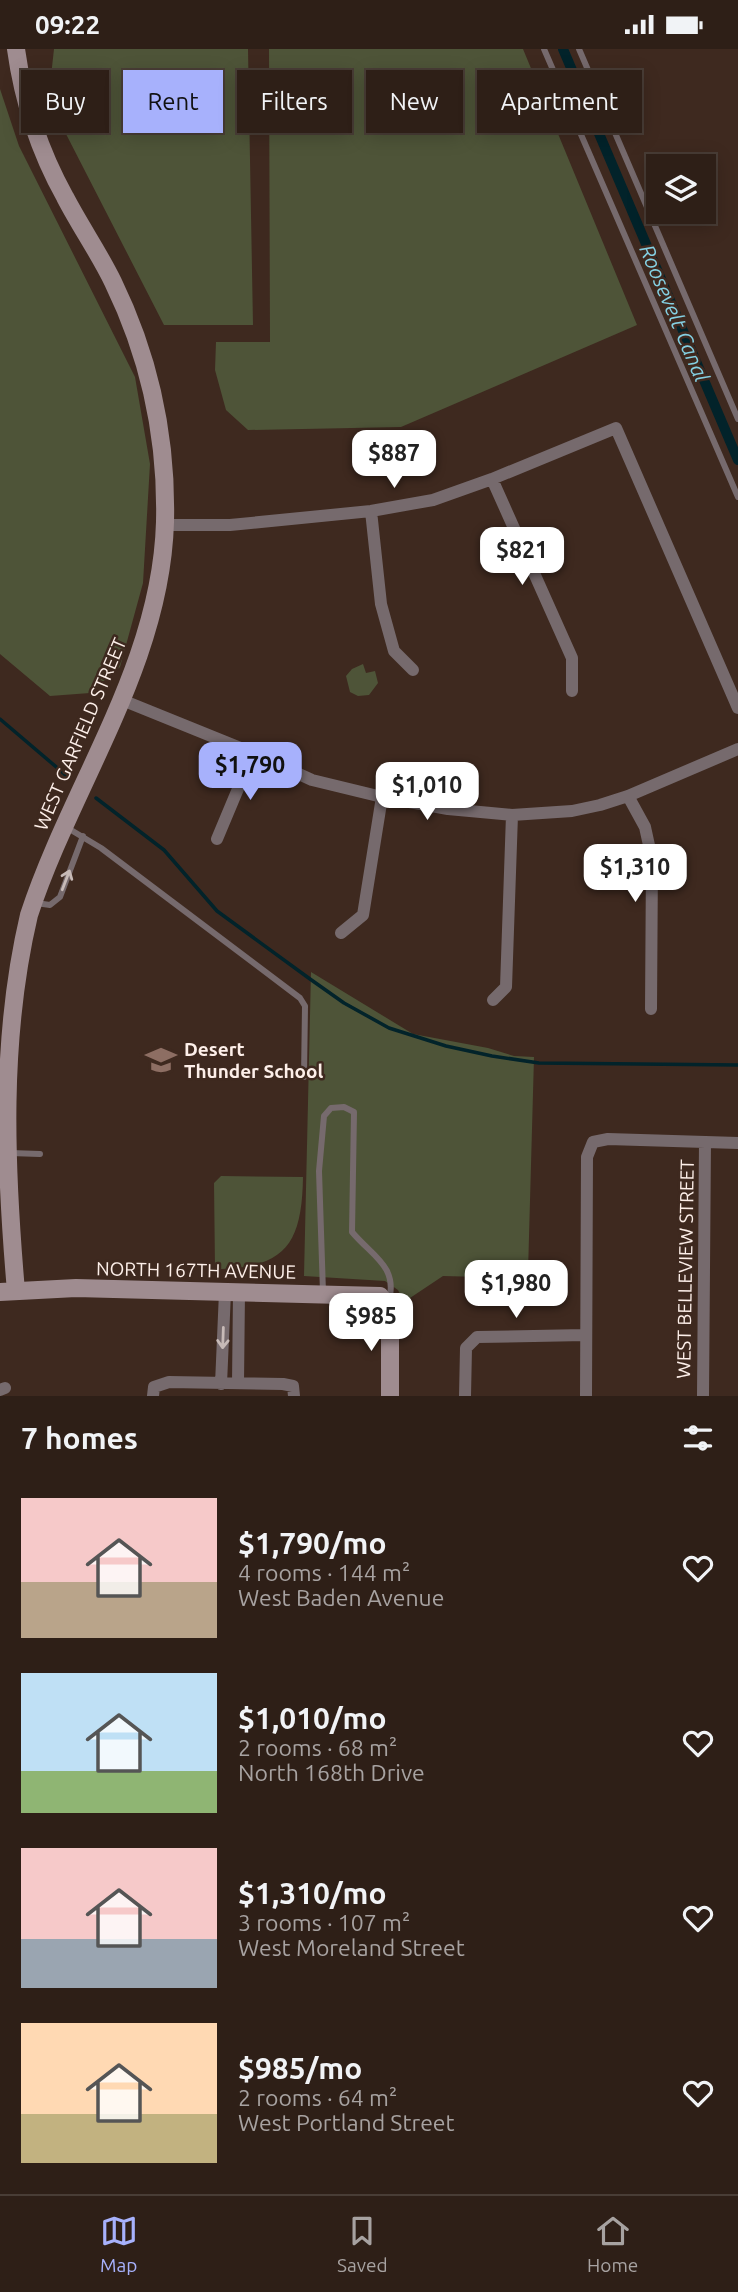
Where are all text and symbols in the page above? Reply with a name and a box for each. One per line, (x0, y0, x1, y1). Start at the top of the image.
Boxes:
text: 09:22 (35, 10, 100, 39)
chip: Buy (21, 70, 109, 133)
chip: Rent (123, 70, 223, 133)
chip: Filters (237, 70, 352, 133)
chip: New (366, 70, 463, 133)
chip: Apartment (477, 70, 642, 133)
map controls (646, 154, 716, 224)
button: layers (646, 154, 716, 224)
water label: Roosevelt Canal (635, 241, 715, 385)
pin: $887 (353, 431, 435, 490)
text: $887 (368, 440, 420, 465)
pin: $821 (481, 527, 563, 587)
text: $821 (496, 537, 548, 562)
street label: WEST GARFIELD STREET (29, 634, 131, 834)
pin: $1,790 (193, 743, 307, 802)
text: $1,790 (215, 752, 285, 777)
pin: $1,010 (370, 763, 484, 822)
text: $1,010 (392, 772, 462, 797)
pin: $1,310 (578, 845, 692, 904)
text: $1,310 (600, 854, 670, 879)
one-way arrow (61, 870, 74, 892)
place label: Desert Thunder School (184, 1038, 323, 1082)
school or university icon: Desert Thunder School (144, 1043, 178, 1077)
street label: WEST BELLEVIEW STREET (672, 1159, 698, 1379)
street label: NORTH 167TH AVENUE (96, 1257, 296, 1283)
pin: $1,980 (459, 1261, 573, 1320)
text: $1,980 (481, 1270, 551, 1295)
pin: $985 (330, 1293, 412, 1353)
text: $985 (345, 1303, 397, 1328)
one-way arrow (216, 1326, 230, 1349)
icon: filters (679, 1419, 717, 1457)
text: 7 homes (21, 1421, 138, 1455)
icon: home (77, 1526, 161, 1610)
text: $1,790/mo (238, 1526, 387, 1560)
icon: heart (679, 1549, 717, 1587)
text: 4 rooms · 144 m² (238, 1560, 410, 1585)
text: West Baden Avenue (238, 1585, 444, 1610)
icon: home (77, 1701, 161, 1785)
text: $1,010/mo (238, 1701, 387, 1735)
icon: heart (679, 1724, 717, 1762)
text: 2 rooms · 68 m² (238, 1735, 397, 1760)
text: North 168th Drive (238, 1760, 425, 1785)
icon: home (77, 1876, 161, 1960)
text: $1,310/mo (238, 1876, 387, 1910)
icon: heart (679, 1899, 717, 1937)
text: 3 rooms · 107 m² (238, 1910, 410, 1935)
text: West Moreland Street (238, 1935, 465, 1960)
icon: home (77, 2051, 161, 2135)
text: $985/mo (238, 2051, 362, 2085)
icon: heart (679, 2074, 717, 2112)
text: 2 rooms · 64 m² (238, 2085, 397, 2110)
text: West Portland Street (238, 2110, 455, 2135)
tab: Map (100, 2212, 138, 2276)
tab: Saved (337, 2212, 388, 2276)
tab: Home (587, 2212, 638, 2276)

